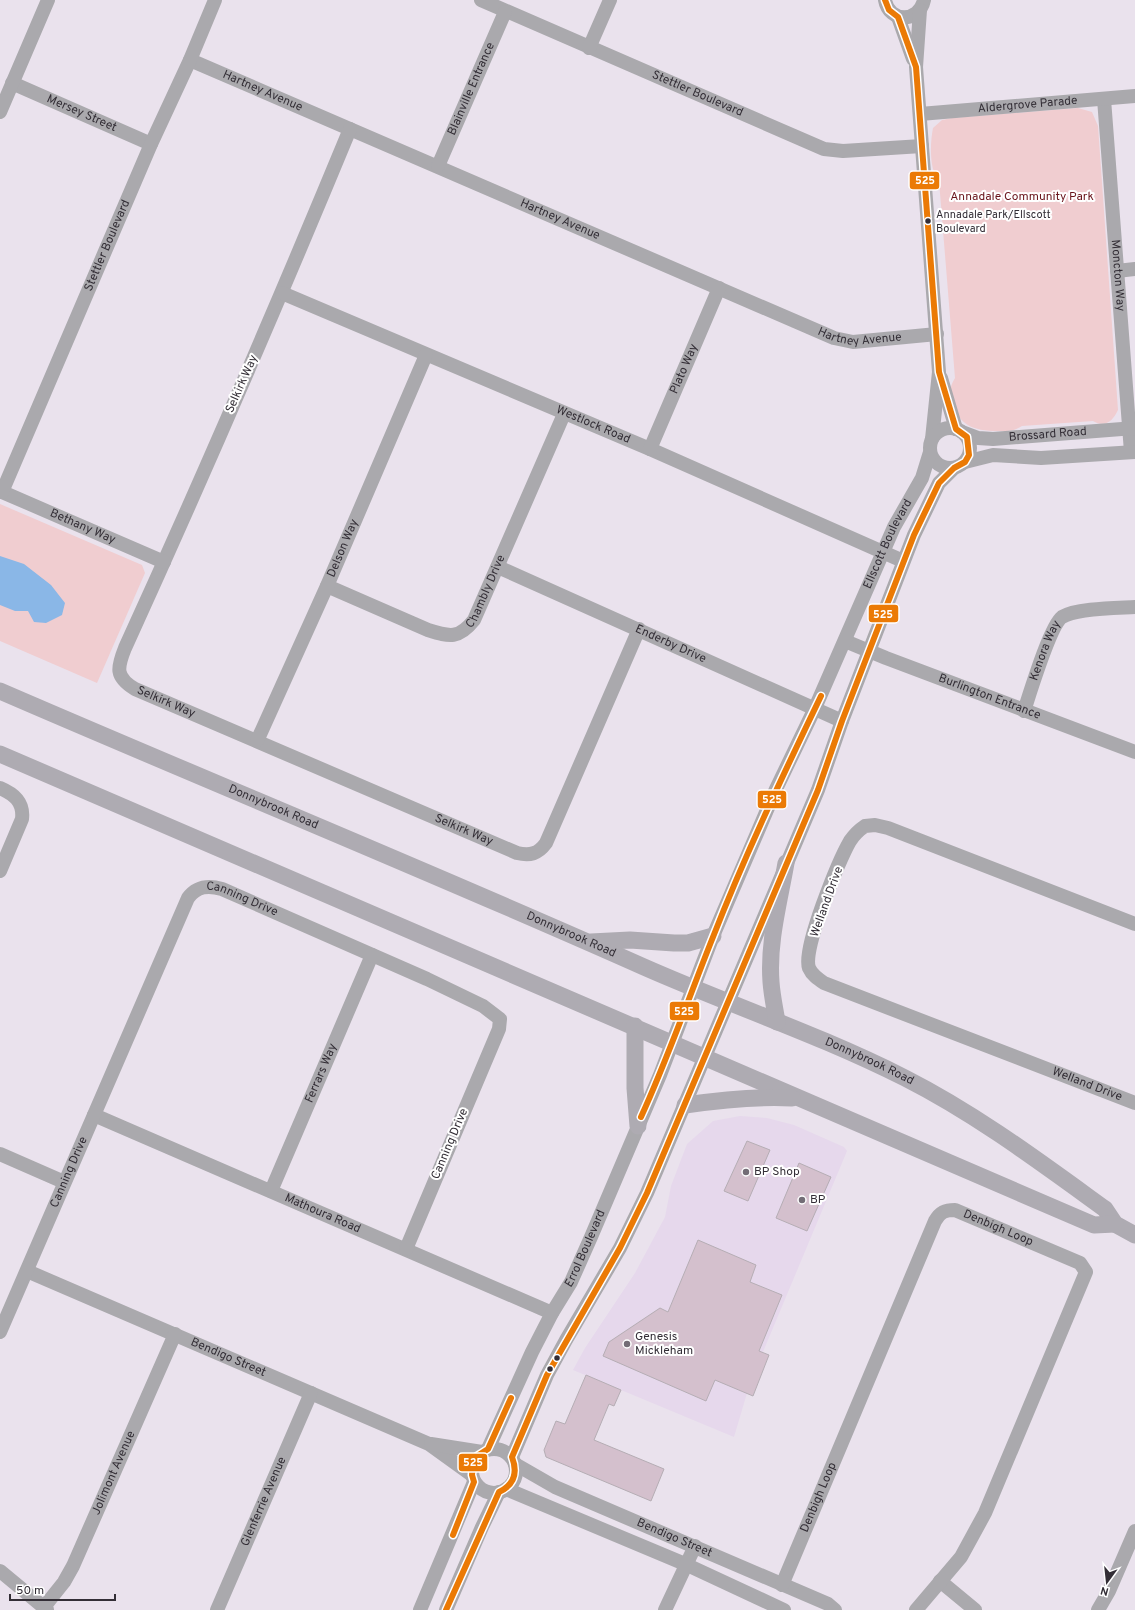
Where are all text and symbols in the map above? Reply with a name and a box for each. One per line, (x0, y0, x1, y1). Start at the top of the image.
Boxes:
street label: Blainville Entrance (444, 40, 499, 138)
street label: Hartney Avenue (220, 67, 305, 116)
street label: Stettler Boulevard (649, 67, 746, 121)
street label: Mersey Street (44, 91, 119, 136)
street label: Aldergrove Parade (977, 93, 1078, 117)
line badge: 525 (909, 171, 940, 190)
text: 525 (915, 174, 935, 188)
park label: Annadale Community Park (950, 189, 1094, 205)
street label: Hartney Avenue (518, 195, 602, 244)
street label: Stettler Boulevard (81, 197, 134, 294)
place label: Annadale Park/Ellscott Boulevard (936, 208, 1051, 236)
marker: Annadale Park/Ellscott Boulevard (923, 216, 933, 226)
street label: Moncton Way (1107, 239, 1128, 312)
street label: Hartney Avenue (815, 324, 902, 350)
street label: Plato Way (666, 342, 702, 397)
street label: Selkirk Way (222, 352, 262, 416)
street label: Westlock Road (554, 402, 633, 448)
street label: Brossard Road (1008, 424, 1087, 446)
street label: Ellscott Boulevard (860, 496, 916, 592)
street label: Bethany Way (47, 506, 118, 548)
street label: Delson Way (324, 517, 363, 580)
street label: Chambly Drive (462, 552, 509, 632)
line badge: 525 (868, 604, 899, 623)
text: 525 (873, 608, 893, 622)
street label: Kenora Way (1026, 617, 1065, 683)
street label: Enderby Drive (632, 621, 709, 667)
street label: Burlington Entrance (936, 670, 1043, 724)
street label: Selkirk Way (134, 683, 198, 722)
street label: Donnybrook Road (226, 781, 321, 833)
line badge: 525 (757, 790, 787, 809)
text: 525 (762, 793, 782, 807)
street label: Selkirk Way (432, 811, 495, 850)
street label: Welland Drive (807, 865, 847, 939)
street label: Canning Drive (206, 879, 280, 921)
street label: Donnybrook Road (524, 908, 618, 962)
line badge: 525 (669, 1001, 700, 1021)
text: 525 (674, 1005, 694, 1019)
street label: Donnybrook Road (822, 1034, 917, 1089)
street label: Ferrars Way (302, 1041, 341, 1105)
street label: Welland Drive (1050, 1064, 1125, 1105)
street label: Canning Drive (428, 1106, 472, 1182)
street label: Canning Drive (47, 1134, 92, 1210)
place label: BP Shop (754, 1164, 800, 1180)
marker: BP Shop (741, 1167, 751, 1177)
street label: Mathoura Road (282, 1190, 363, 1237)
place label: BP (810, 1192, 826, 1208)
marker: BP (797, 1195, 807, 1205)
street label: Denbigh Loop (961, 1206, 1036, 1250)
street label: Errol Boulevard (561, 1208, 610, 1291)
place label: Genesis Mickleham (635, 1329, 693, 1359)
street label: Bendigo Street (188, 1334, 268, 1381)
marker: Genesis Mickleham (622, 1339, 632, 1349)
unlabelled marker (552, 1353, 562, 1363)
unlabelled marker (545, 1364, 555, 1374)
street label: Jolimont Avenue (88, 1428, 139, 1517)
line badge: 525 (458, 1453, 488, 1472)
street label: Glenferrie Avenue (237, 1454, 290, 1549)
text: 525 (463, 1456, 483, 1470)
street label: Denbigh Loop (797, 1460, 841, 1535)
street label: Bendigo Street (634, 1515, 715, 1561)
north arrow (1087, 1562, 1127, 1602)
scale bar (10, 1576, 115, 1602)
text: 50 m (16, 1583, 44, 1599)
text: N (1099, 1583, 1110, 1598)

